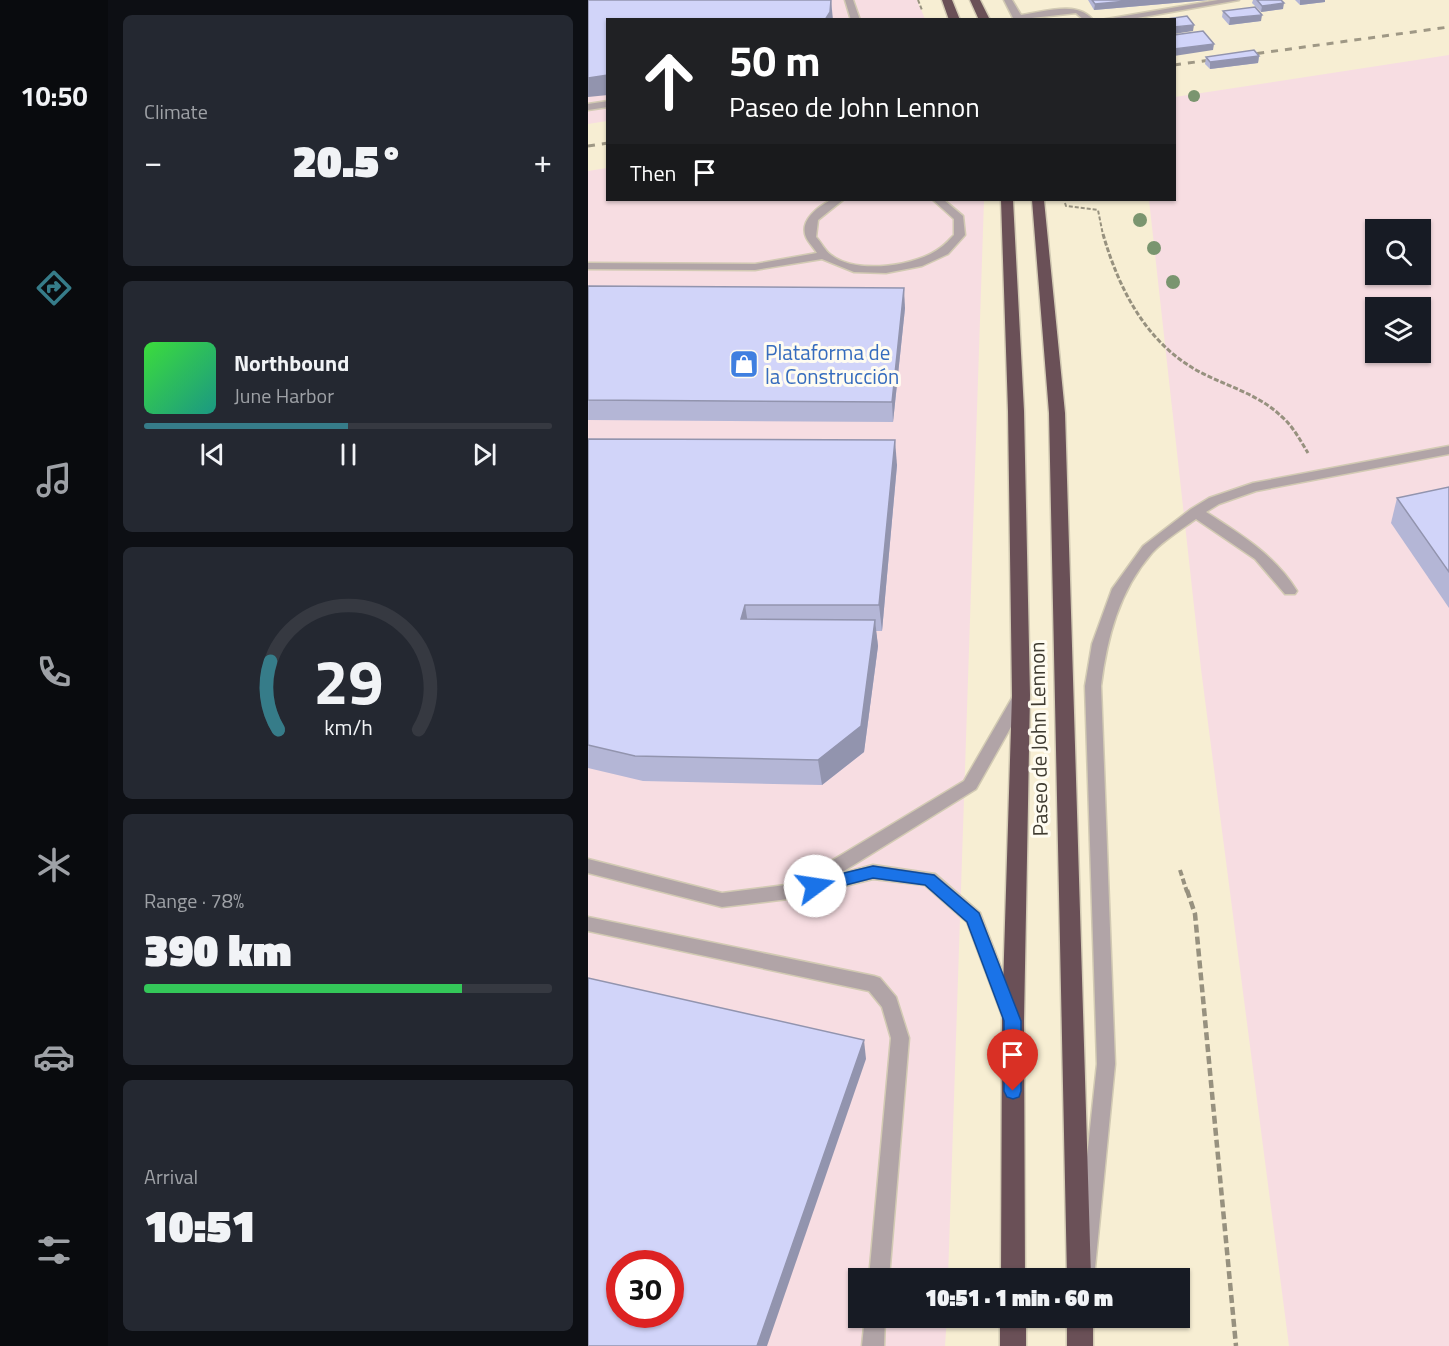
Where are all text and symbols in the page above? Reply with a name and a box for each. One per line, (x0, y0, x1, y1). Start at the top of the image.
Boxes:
text: 50 m (729, 28, 821, 92)
icon: ahead (630, 42, 708, 120)
text: 10:50 (20, 75, 88, 116)
text: Paseo de John Lennon (729, 86, 980, 127)
text: Climate (144, 96, 208, 127)
text: 20.5° (292, 126, 404, 194)
text: − (144, 136, 162, 186)
text: + (534, 136, 552, 186)
text: Then (630, 156, 676, 190)
icon: arrive (688, 156, 721, 189)
map controls (1365, 219, 1431, 363)
button: search (1365, 219, 1431, 285)
icon: directions (33, 267, 75, 309)
button: layers (1365, 297, 1431, 363)
place label: Plataforma de la Construcción (765, 336, 899, 392)
text: Northbound (234, 346, 349, 380)
shop icon: Plataforma de la Construcción (728, 348, 760, 380)
text: June Harbor (234, 380, 334, 411)
icon: previous (196, 438, 229, 471)
icon: pause (332, 438, 365, 471)
icon: next (468, 438, 501, 471)
icon: music (33, 459, 75, 501)
text: 29 (313, 633, 383, 728)
street label: Paseo de John Lennon (1020, 641, 1056, 837)
icon: phone (33, 651, 75, 693)
text: km/h (324, 711, 372, 743)
icon: climate (33, 844, 75, 886)
position arrow (783, 854, 847, 918)
text: Range · 78% (144, 885, 244, 916)
text: 390 km (144, 915, 292, 983)
pin (987, 1029, 1038, 1091)
icon: car (33, 1036, 75, 1078)
icon: arrive (996, 1038, 1029, 1071)
text: Arrival (144, 1161, 198, 1192)
text: 10:51 (144, 1191, 256, 1259)
icon: filters (33, 1229, 75, 1271)
speed limit sign: 30 (606, 1250, 684, 1328)
text: 10:51 · 1 min · 60 m (925, 1281, 1113, 1315)

